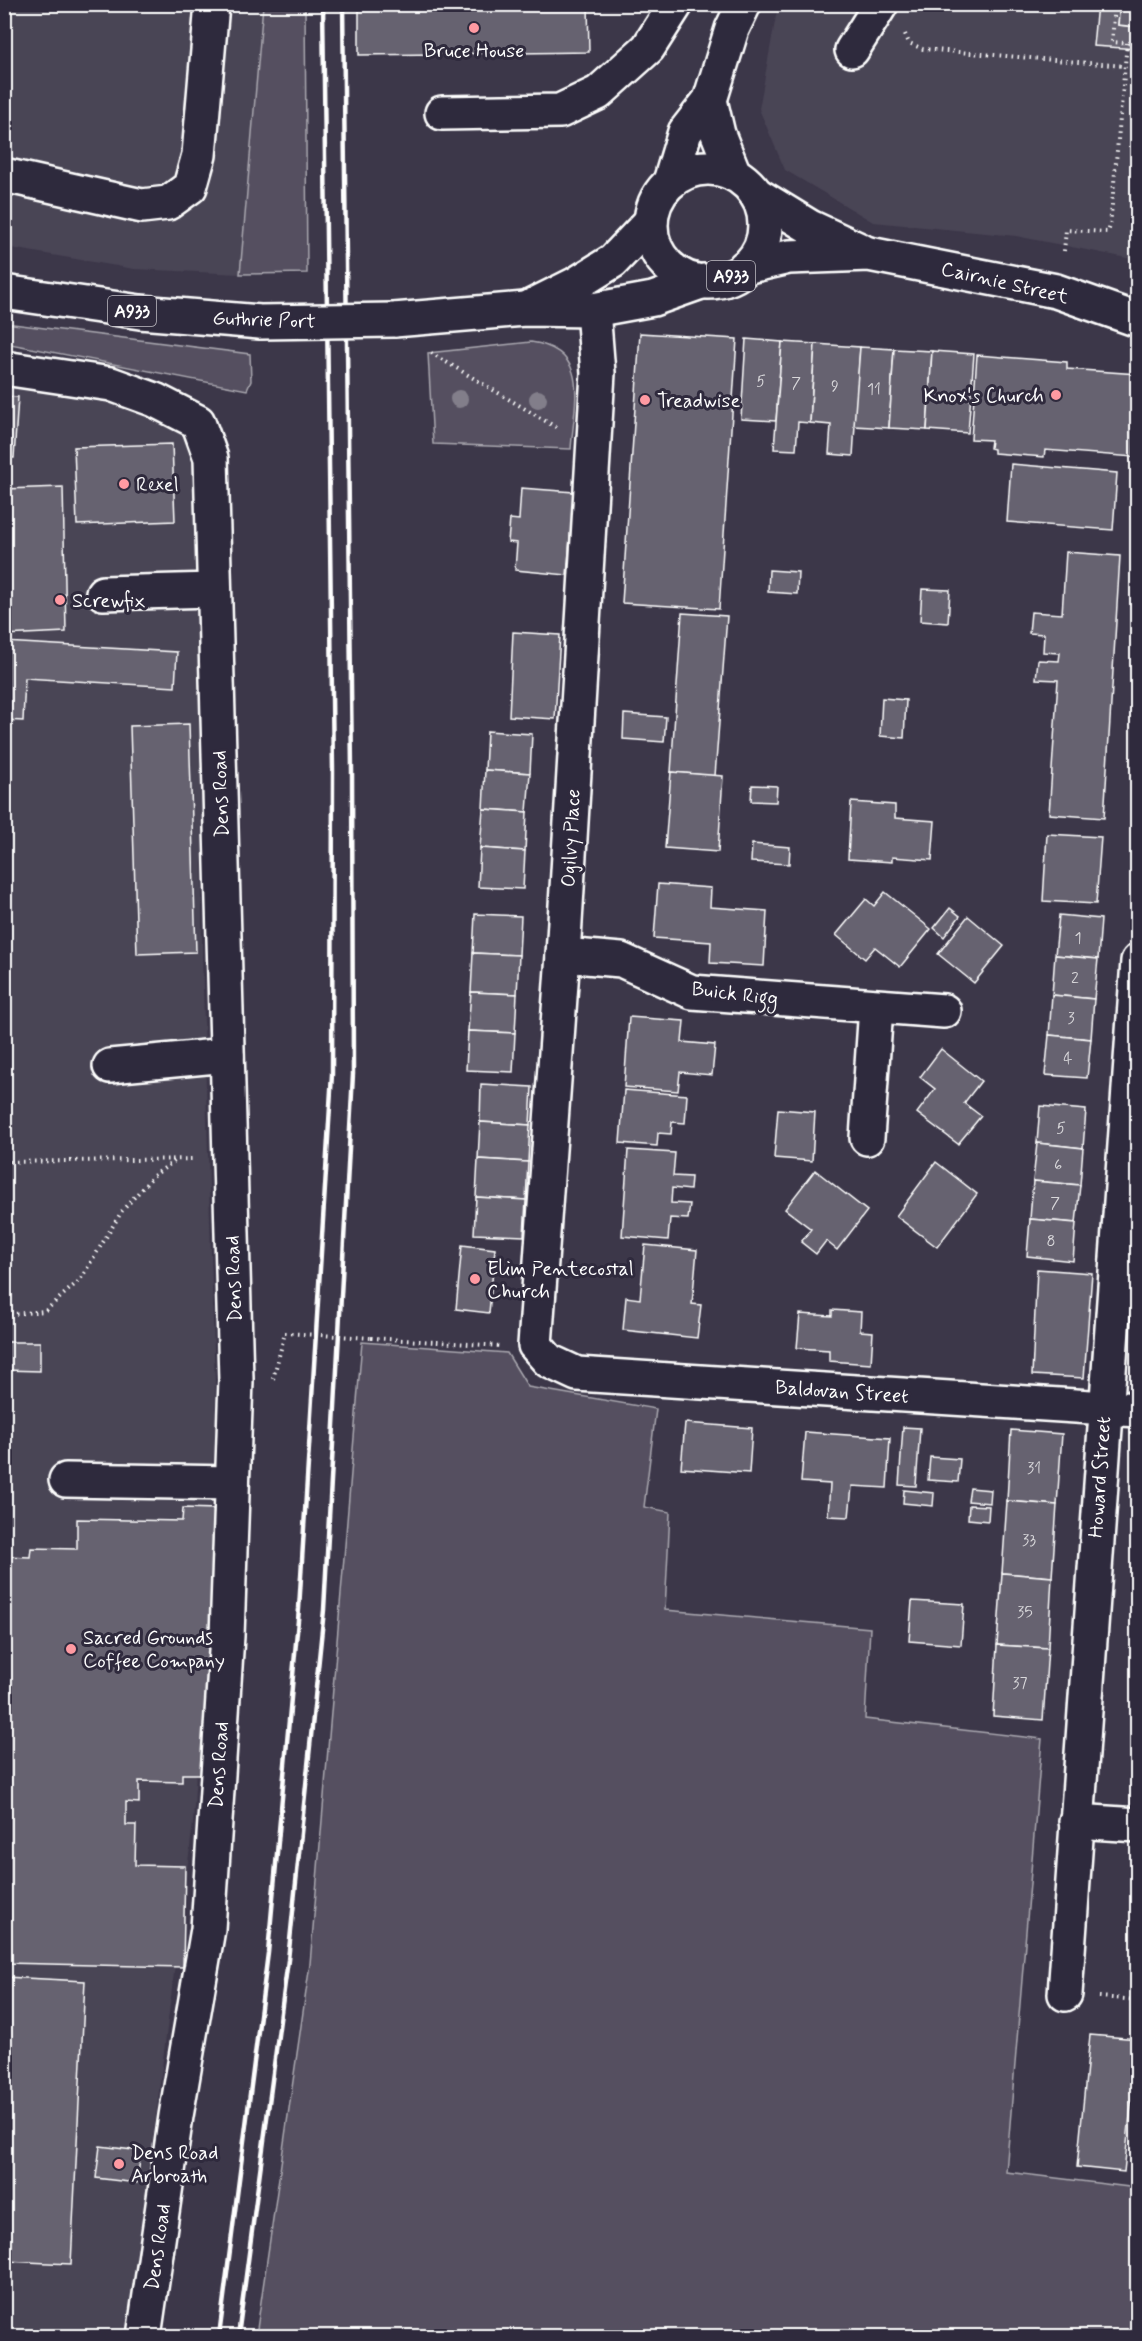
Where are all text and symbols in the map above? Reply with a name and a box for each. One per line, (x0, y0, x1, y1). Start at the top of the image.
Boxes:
marker: Bruce House (467, 21, 481, 35)
place label: Bruce House (424, 38, 524, 65)
street label: Cairnie Street (938, 256, 1071, 311)
road number: A933 (707, 261, 755, 291)
road number: A933 (108, 296, 156, 326)
street label: Guthrie Port (212, 305, 316, 336)
house number: 5 (756, 371, 766, 392)
house number: 7 (791, 373, 801, 394)
house number: 9 (831, 376, 839, 397)
house number: 11 (867, 379, 881, 400)
place label: Knox's Church (923, 383, 1044, 410)
place label: Treadwise (657, 388, 740, 415)
marker: Knox's Church (1049, 388, 1063, 402)
marker: Treadwise (638, 393, 652, 407)
place label: Rexel (136, 472, 179, 499)
marker: Rexel (117, 477, 131, 491)
place label: Screwfix (72, 588, 146, 615)
marker: Screwfix (53, 593, 67, 607)
street label: Dens Road (206, 750, 237, 838)
street label: Ogilvy Place (555, 788, 588, 888)
house number: 1 (1074, 928, 1082, 949)
house number: 2 (1071, 968, 1079, 989)
street label: Buick Rigg (690, 976, 780, 1015)
house number: 3 (1067, 1008, 1075, 1029)
house number: 4 (1063, 1048, 1073, 1069)
house number: 5 (1056, 1118, 1066, 1139)
house number: 6 (1054, 1155, 1062, 1176)
house number: 7 (1050, 1193, 1060, 1214)
house number: 8 (1046, 1231, 1056, 1252)
street label: Dens Road (219, 1235, 250, 1323)
place label: Elim Pentecostal Church (487, 1256, 634, 1306)
marker: Elim Pentecostal Church (468, 1272, 482, 1286)
street label: Baldovan Street (774, 1374, 910, 1411)
street label: Howard Street (1083, 1415, 1118, 1539)
house number: 31 (1027, 1458, 1041, 1479)
house number: 33 (1022, 1530, 1036, 1551)
house number: 35 (1017, 1602, 1033, 1623)
place label: Sacred Grounds Coffee Company (83, 1625, 225, 1675)
marker: Sacred Grounds Coffee Company (64, 1642, 78, 1656)
house number: 37 (1012, 1673, 1028, 1694)
street label: Dens Road (203, 1721, 236, 1810)
place label: Dens Road Arbroath (131, 2140, 218, 2190)
marker: Dens Road Arbroath (112, 2157, 126, 2171)
street label: Dens Road (139, 2202, 178, 2292)

